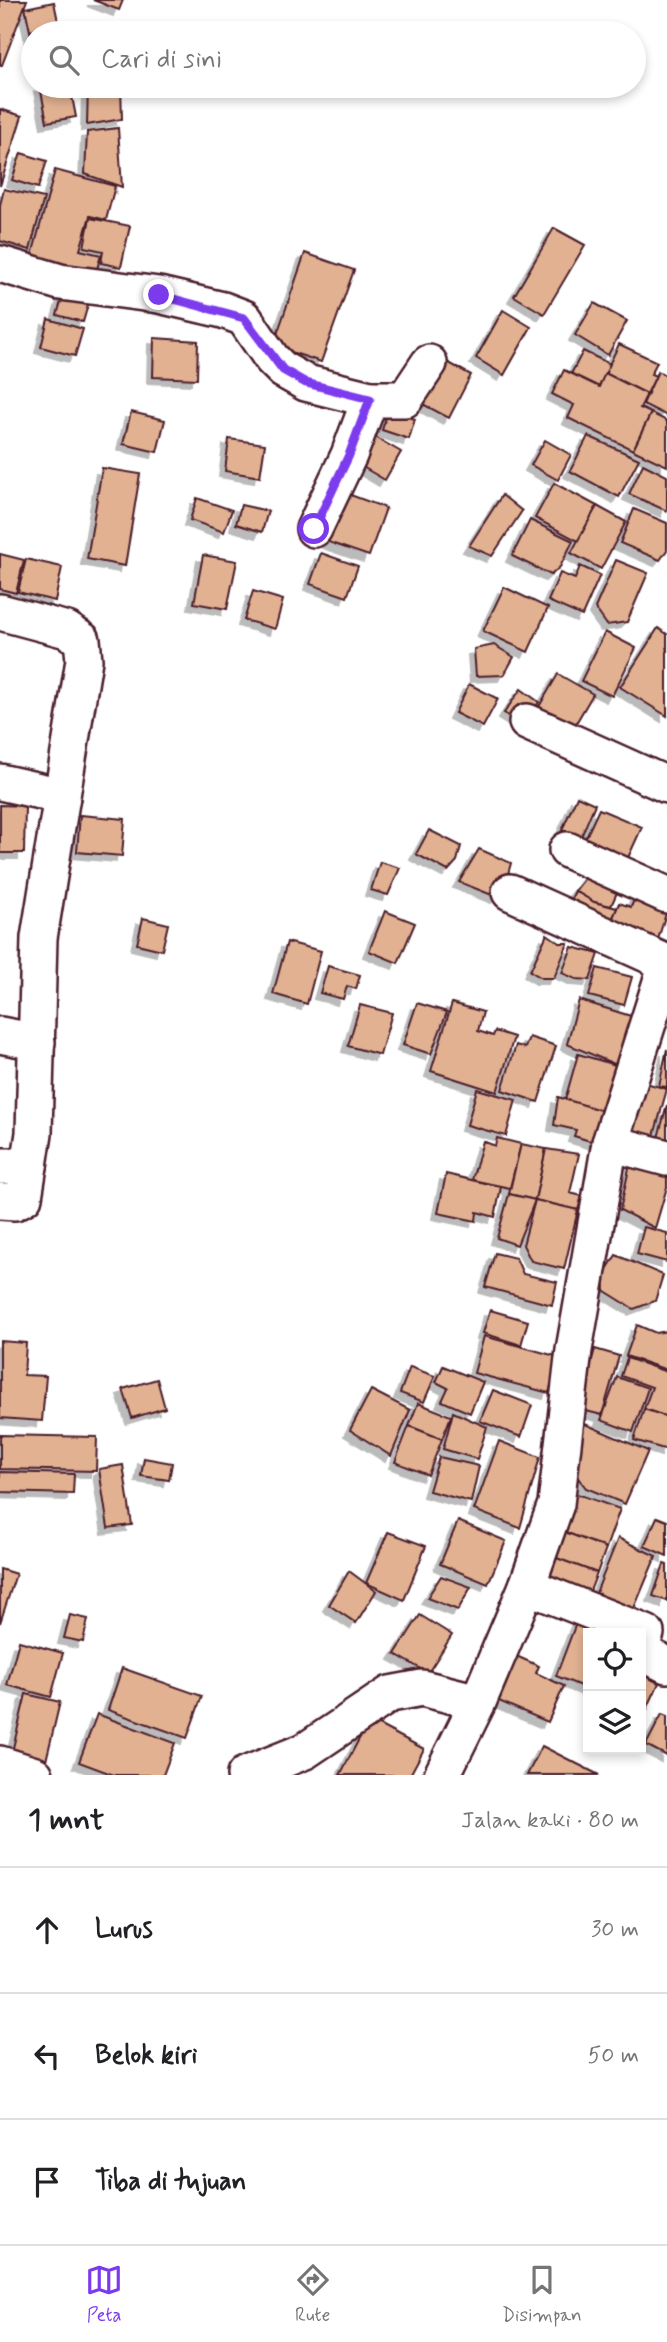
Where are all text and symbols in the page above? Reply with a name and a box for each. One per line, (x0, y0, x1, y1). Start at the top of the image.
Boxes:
search box (21, 21, 646, 98)
icon: search (45, 41, 83, 79)
text: Cari di sini (101, 43, 222, 77)
route end (143, 279, 174, 310)
route start (298, 513, 329, 544)
map controls (583, 1628, 646, 1754)
button: locate (583, 1628, 646, 1691)
button: layers (583, 1691, 646, 1754)
text: 1 mnt (28, 1801, 104, 1840)
text: Jalan kaki · 80 m (461, 1806, 639, 1836)
icon: ahead (28, 1911, 66, 1949)
text: Lurus (95, 1913, 153, 1947)
text: 30 m (591, 1915, 639, 1945)
icon: left (28, 2037, 66, 2075)
text: Belok kiri (95, 2039, 197, 2073)
text: 50 m (588, 2041, 639, 2071)
icon: arrive (28, 2163, 66, 2201)
text: Tiba di tujuan (95, 2165, 246, 2199)
tab: Peta (85, 2261, 123, 2328)
tab: Rute (294, 2261, 332, 2328)
tab: Disimpan (502, 2261, 582, 2328)

